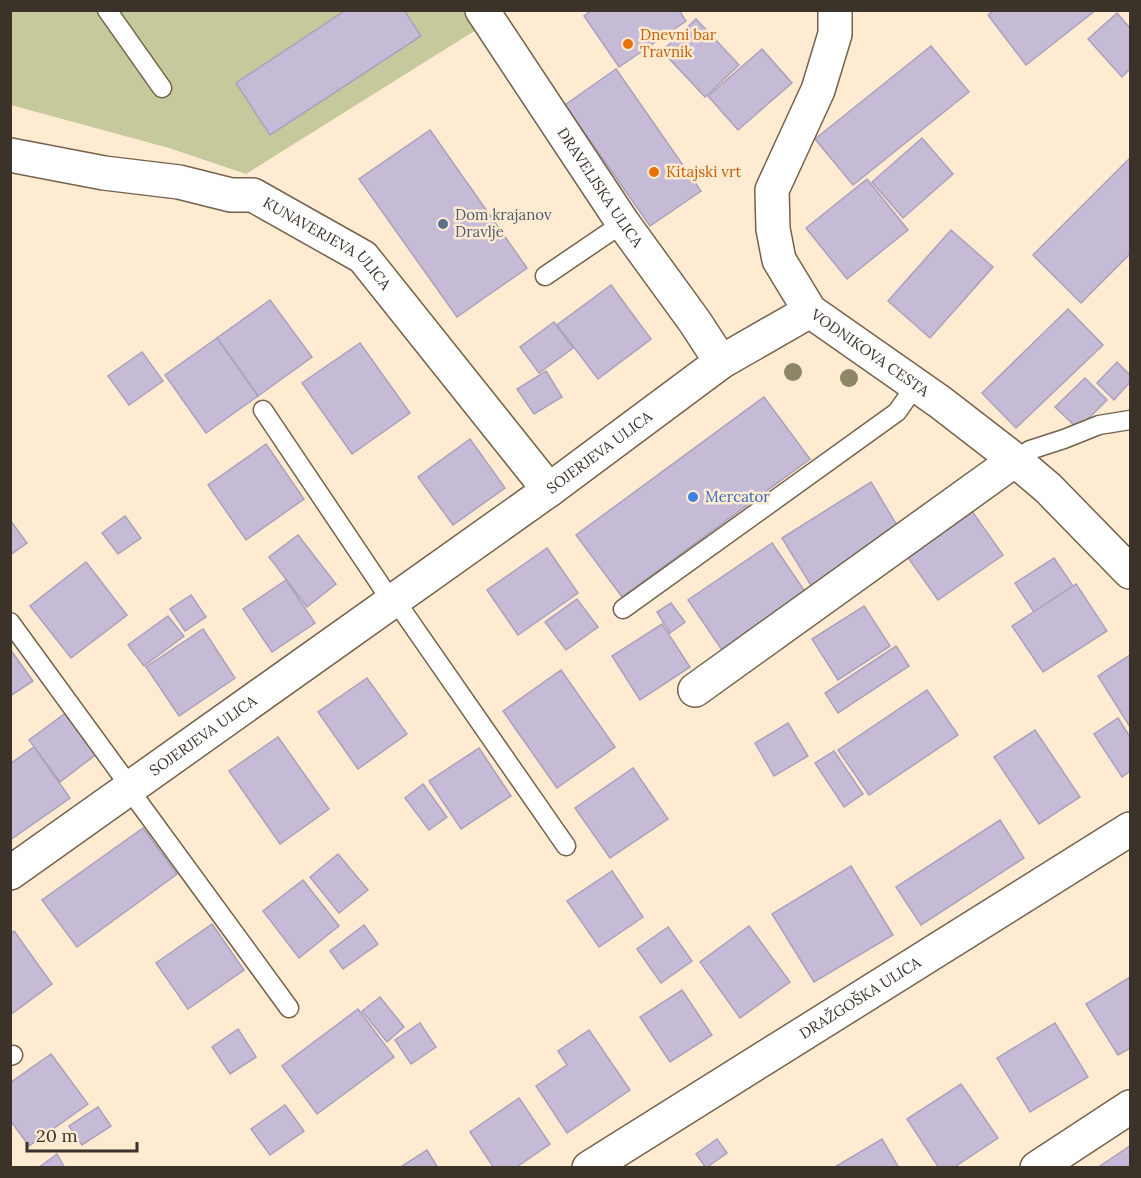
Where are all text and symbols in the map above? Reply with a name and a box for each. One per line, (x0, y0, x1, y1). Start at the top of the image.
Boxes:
place label: Dnevni bar Travnik (640, 25, 717, 61)
marker: Dnevni bar Travnik (621, 37, 635, 51)
street label: DRAVELJSKA ULICA (553, 124, 648, 251)
place label: Kitajski vrt (666, 162, 741, 181)
marker: Kitajski vrt (647, 165, 661, 179)
street label: KUNAVERJEVA ULICA (260, 193, 396, 294)
place label: Dom krajanov Dravlje (455, 205, 552, 241)
marker: Dom krajanov Dravlje (436, 217, 450, 231)
street label: VODNIKOVA CESTA (807, 304, 933, 401)
street label: SOJERJEVA ULICA (542, 406, 656, 498)
place label: Mercator (705, 487, 770, 506)
marker: Mercator (686, 490, 700, 504)
street label: SOJERJEVA ULICA (146, 690, 261, 780)
street label: DRAŽGOŠKA ULICA (796, 952, 925, 1043)
scale bar (27, 1115, 136, 1153)
text: 20 m (36, 1124, 78, 1147)

